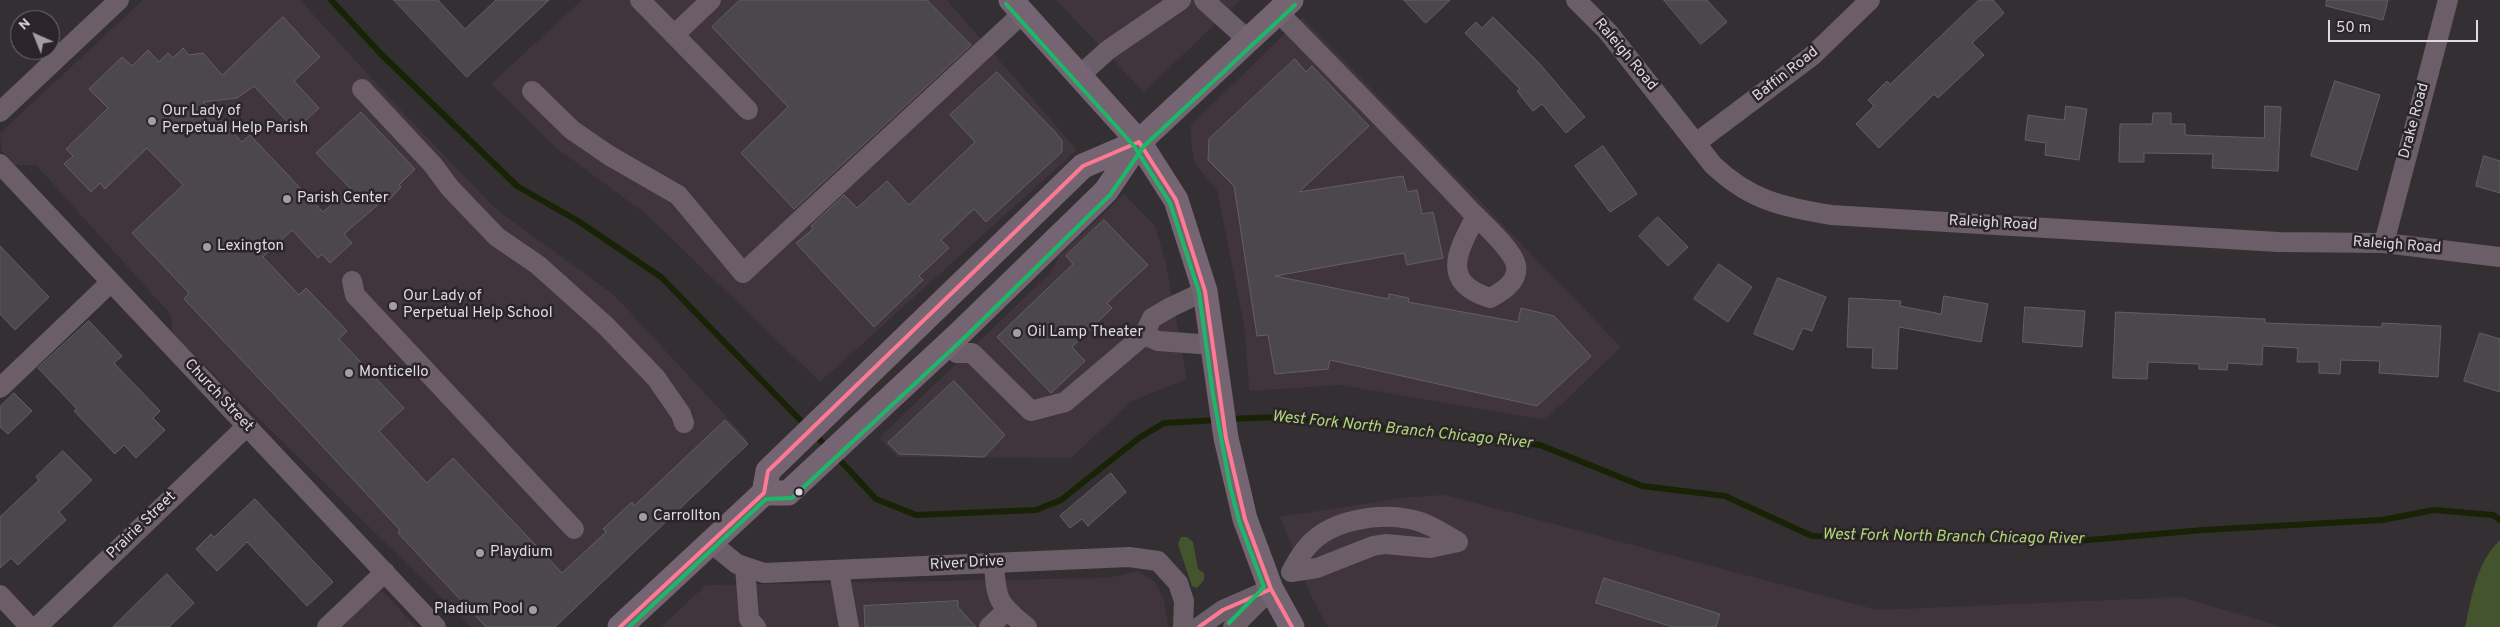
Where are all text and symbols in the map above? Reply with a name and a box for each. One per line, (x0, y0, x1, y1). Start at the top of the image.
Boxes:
north arrow (10, 10, 60, 60)
scale bar (2330, 10, 2480, 42)
text: N (15, 15, 34, 34)
street label: Raleigh Road (1590, 15, 1660, 95)
text: 50 m (2336, 19, 2371, 38)
street label: Baffin Road (1750, 44, 1822, 106)
street label: Drake Road (2396, 81, 2434, 161)
place label: Our Lady of Perpetual Help Parish (162, 103, 308, 138)
marker: Our Lady of Perpetual Help Parish (146, 115, 158, 127)
place label: Parish Center (297, 190, 389, 208)
marker: Parish Center (281, 193, 293, 205)
street label: Raleigh Road (1948, 213, 2038, 235)
street label: Raleigh Road (2352, 234, 2442, 258)
place label: Lexington (217, 238, 284, 256)
marker: Lexington (201, 241, 213, 253)
place label: Our Lady of Perpetual Help School (403, 288, 553, 323)
marker: Our Lady of Perpetual Help School (387, 300, 399, 312)
place label: Oil Lamp Theater (1027, 324, 1143, 342)
marker: Oil Lamp Theater (1011, 327, 1023, 339)
street label: Church Street (180, 356, 256, 436)
place label: Monticello (359, 364, 429, 382)
marker: Monticello (343, 367, 355, 379)
water label: West Fork North Branch Chicago River (1271, 408, 1533, 454)
unlabelled marker (794, 487, 804, 497)
street label: Prairie Street (104, 489, 180, 563)
place label: Carrollton (653, 508, 720, 526)
marker: Carrollton (637, 511, 649, 523)
water label: West Fork North Branch Chicago River (1822, 526, 2084, 550)
place label: Playdium (490, 544, 553, 562)
marker: Playdium (474, 547, 486, 559)
street label: River Drive (929, 553, 1005, 575)
place label: Pladium Pool (434, 601, 523, 619)
marker: Pladium Pool (527, 604, 539, 616)

